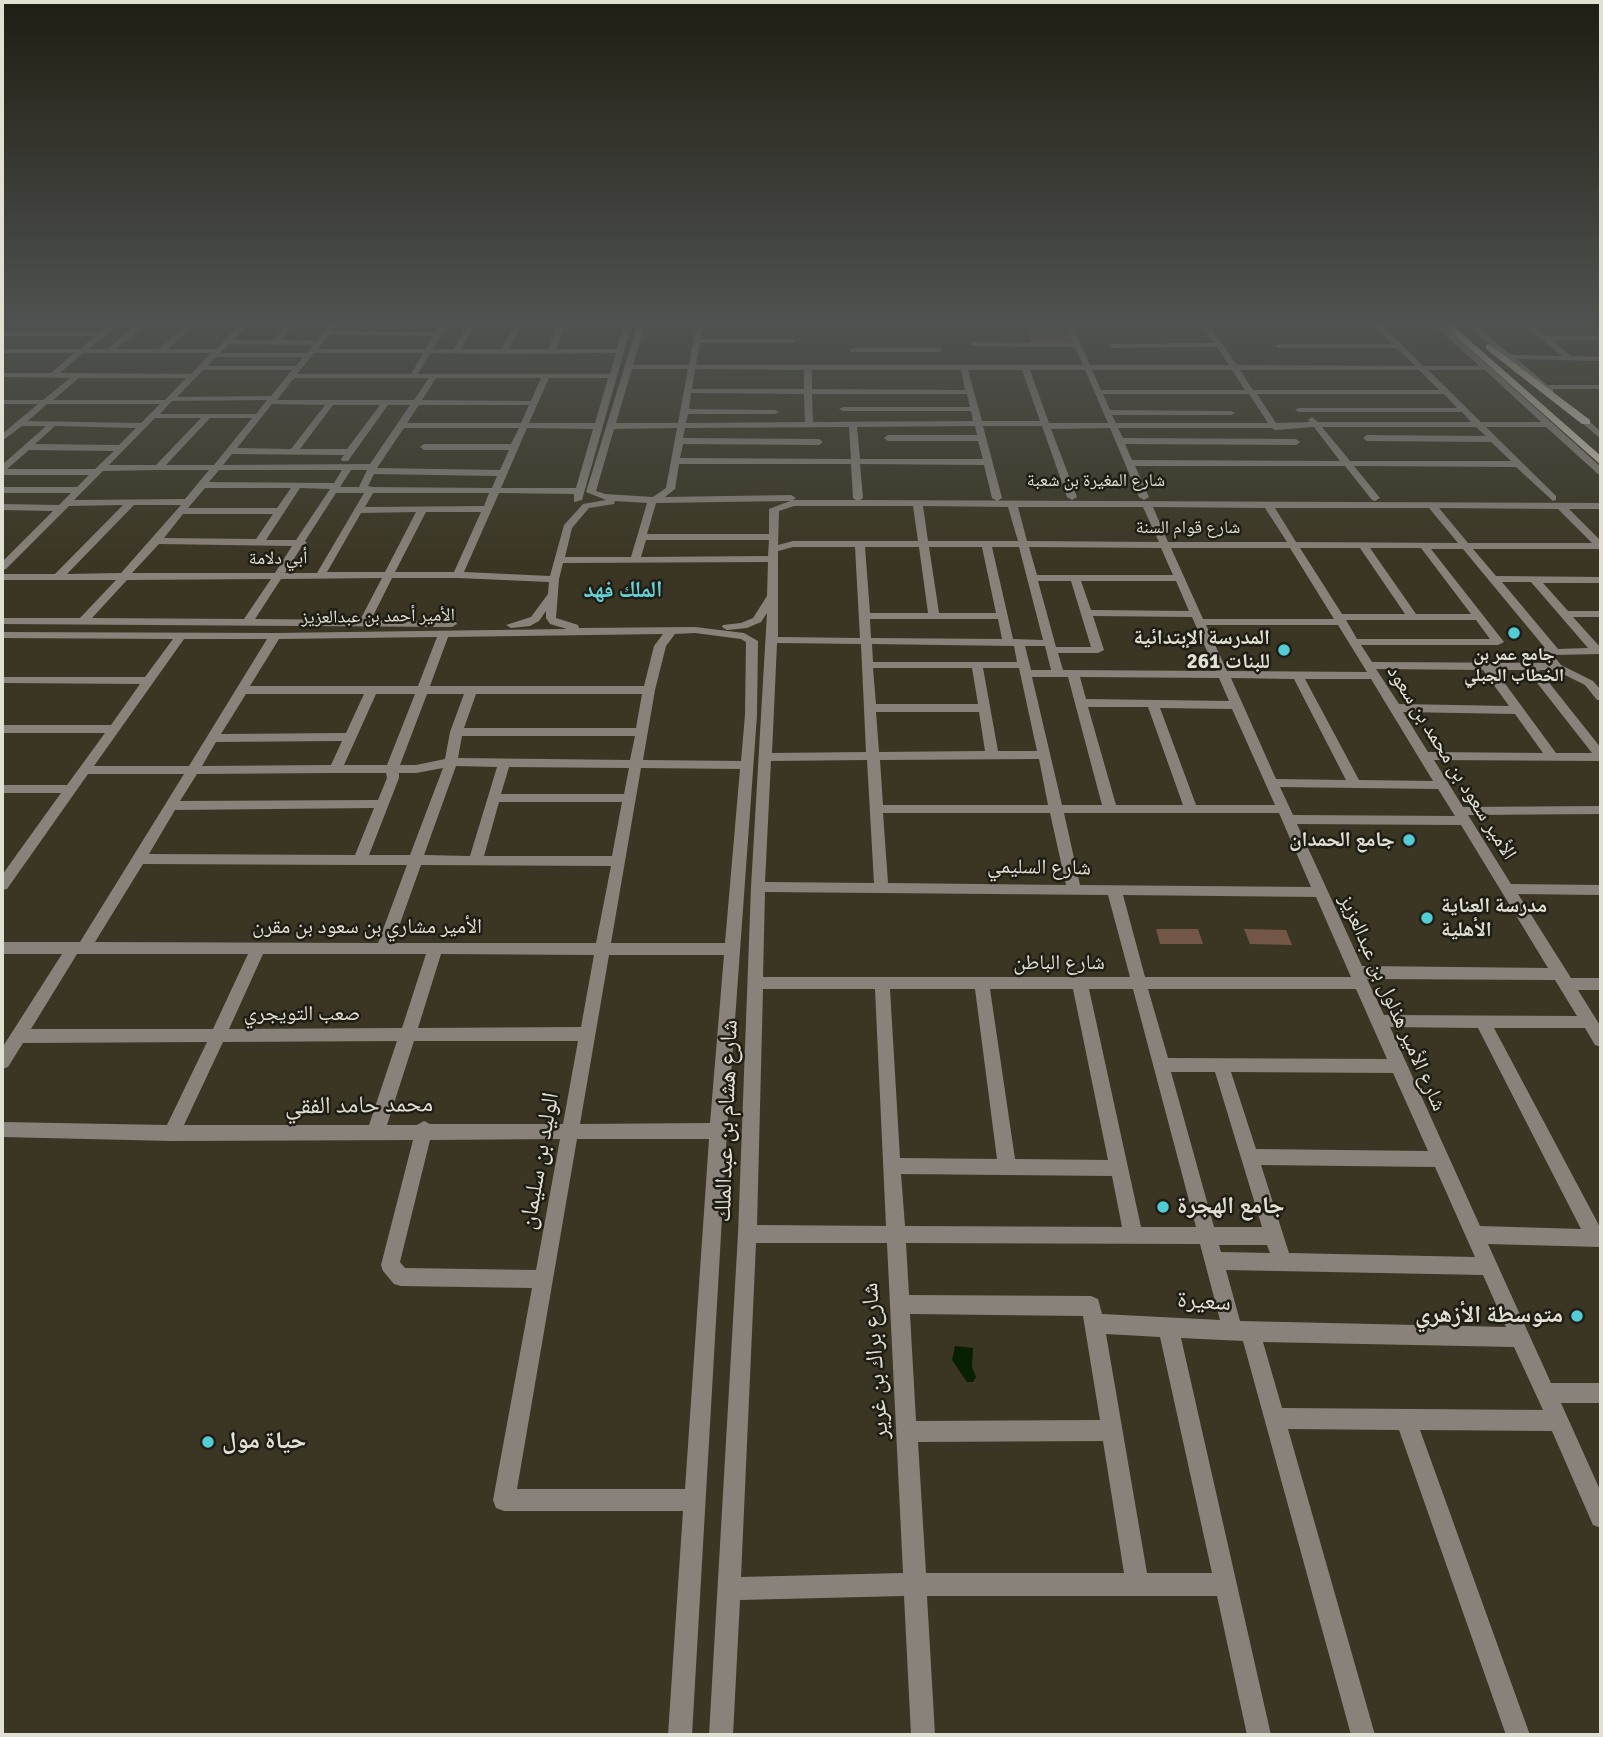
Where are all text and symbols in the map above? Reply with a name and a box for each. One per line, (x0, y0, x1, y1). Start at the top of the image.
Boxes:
street label: شارع المغيرة بن شعبة (1027, 470, 1165, 492)
street label: شارع قوام السنة (1136, 517, 1240, 539)
street label: أبي دلامة (248, 548, 308, 570)
district label: الملك فهد (584, 577, 662, 605)
street label: الأمير أحمد بن عبدالعزيز (301, 605, 455, 629)
place label: المدرسة الإبتدائية 261 للبنات (1134, 625, 1270, 675)
marker: جامع عمر بن الخطاب الجبلي (1506, 625, 1522, 641)
marker: المدرسة الإبتدائية 261 للبنات (1276, 642, 1292, 658)
place label: جامع عمر بن الخطاب الجبلي (1464, 644, 1564, 686)
street label: الأمير سعود بن محمد بن سعود (1381, 661, 1521, 865)
place label: جامع الحمدان (1289, 827, 1395, 853)
marker: جامع الحمدان (1401, 832, 1417, 848)
street label: شارع السليمي (987, 854, 1091, 882)
street label: شارع الأمير هذلول بن عبدالعزيز (1333, 891, 1451, 1115)
place label: مدرسة العناية الأهلية (1441, 893, 1547, 943)
marker: مدرسة العناية الأهلية (1419, 910, 1435, 926)
street label: الأمير مشاري بن سعود بن مقرن (252, 914, 482, 940)
street label: شارع الباطن (1013, 950, 1105, 976)
street label: صعب التويجري (244, 1001, 360, 1027)
street label: شارع هشام بن عبدالملك (709, 1019, 745, 1223)
street label: محمد حامد الفقي (285, 1090, 433, 1122)
street label: الوليد بن سليمان (514, 1090, 566, 1232)
place label: جامع الهجرة (1177, 1193, 1285, 1221)
marker: جامع الهجرة (1155, 1199, 1171, 1215)
street label: شارع براك بن غرير (856, 1282, 896, 1440)
street label: سعيرة (1176, 1286, 1232, 1318)
place label: متوسطة الأزهري (1415, 1302, 1563, 1330)
marker: متوسطة الأزهري (1569, 1308, 1585, 1324)
place label: حياة مول (222, 1428, 306, 1456)
marker: حياة مول (200, 1434, 216, 1450)

